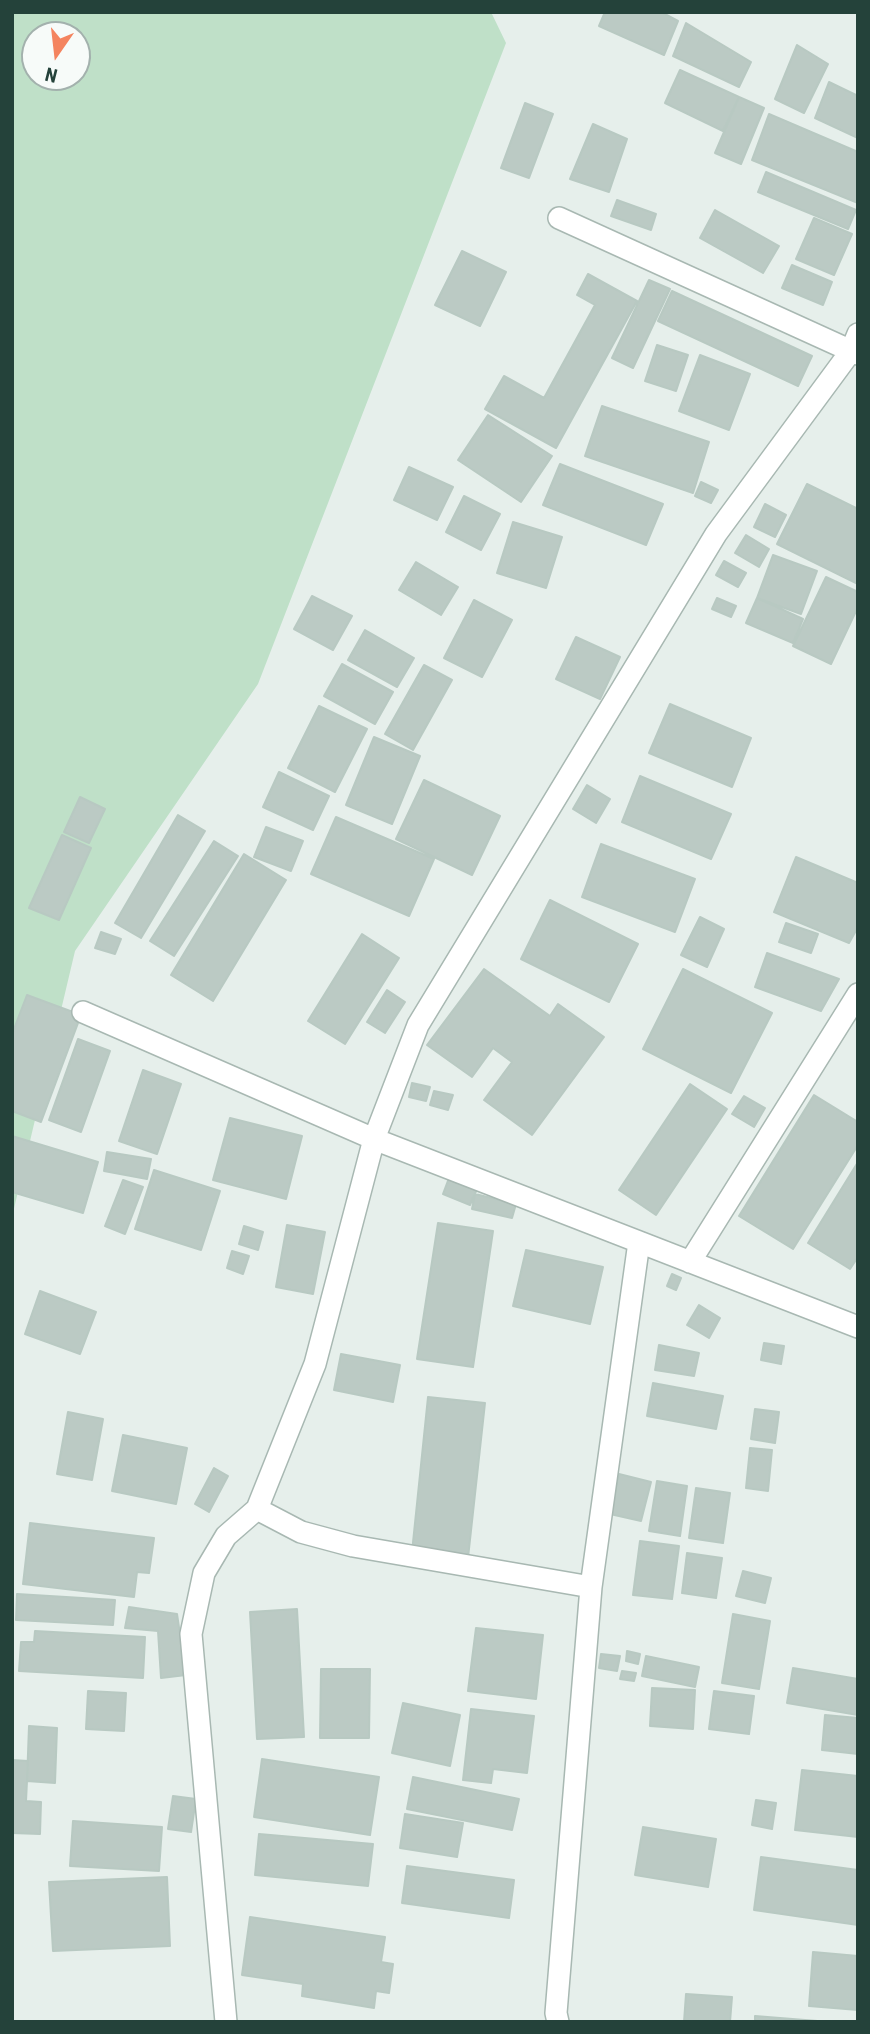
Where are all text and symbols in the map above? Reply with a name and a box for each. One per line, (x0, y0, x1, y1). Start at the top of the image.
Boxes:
north arrow (21, 21, 91, 91)
text: N (43, 62, 60, 87)

